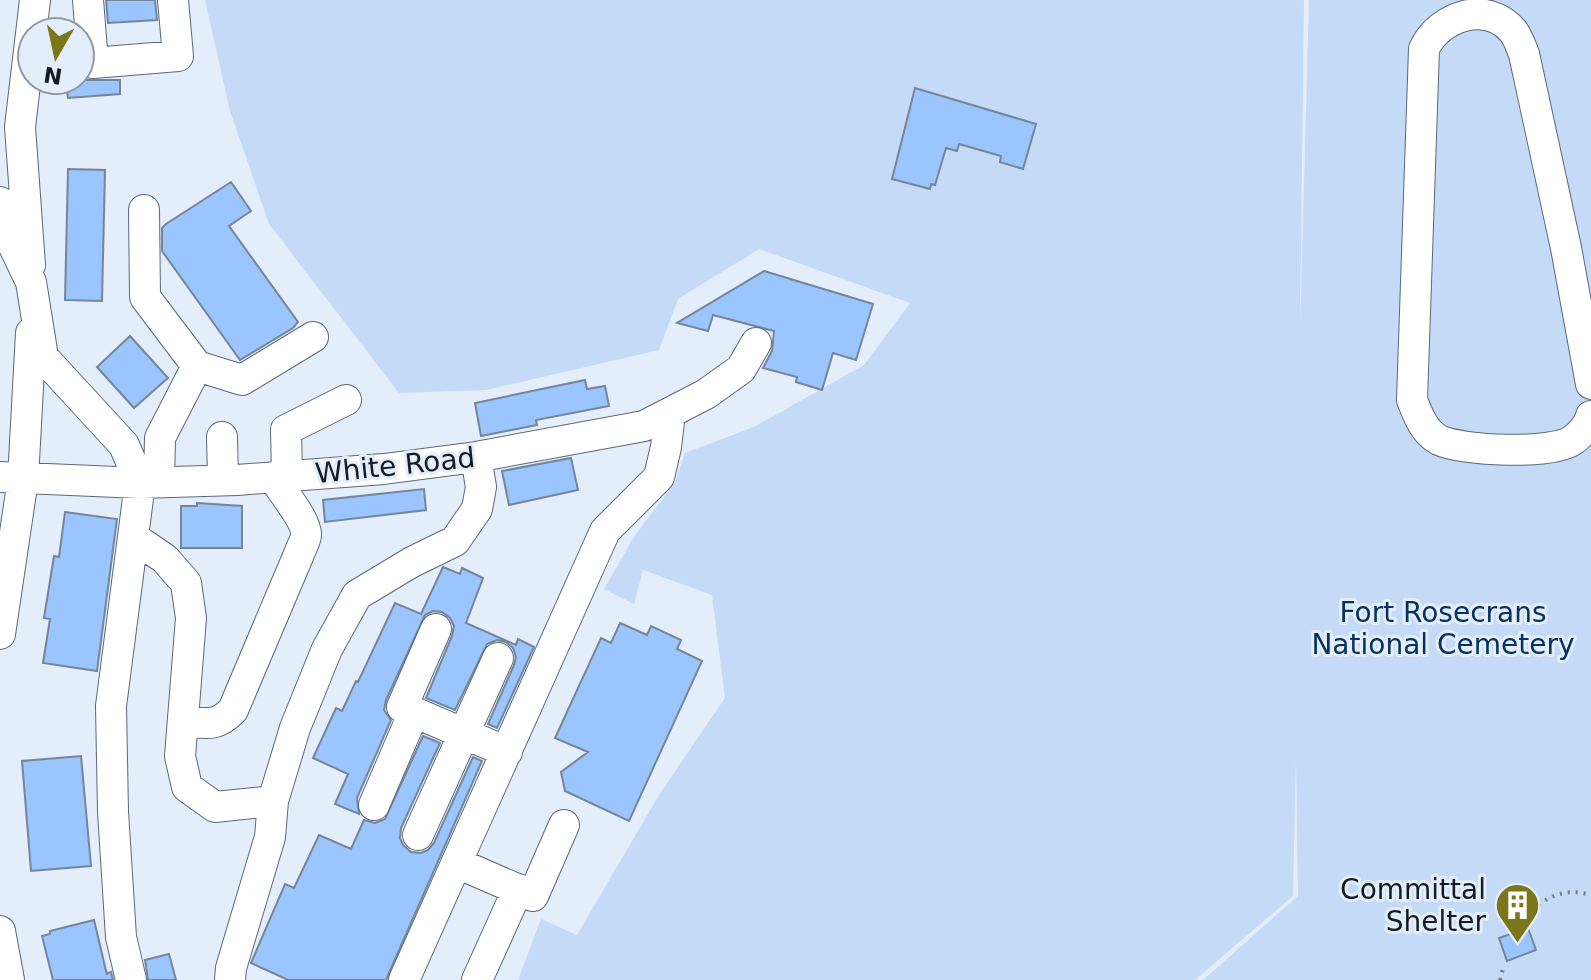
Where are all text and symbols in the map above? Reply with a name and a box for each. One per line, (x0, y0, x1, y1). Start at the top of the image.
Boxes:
north arrow (16, 16, 96, 96)
text: N (42, 61, 64, 89)
street label: White Road (313, 441, 477, 490)
park label: Fort Rosecrans National Cemetery (1311, 596, 1575, 661)
place label: Committal Shelter (1340, 873, 1486, 938)
building icon: Committal Shelter (1493, 881, 1541, 944)

